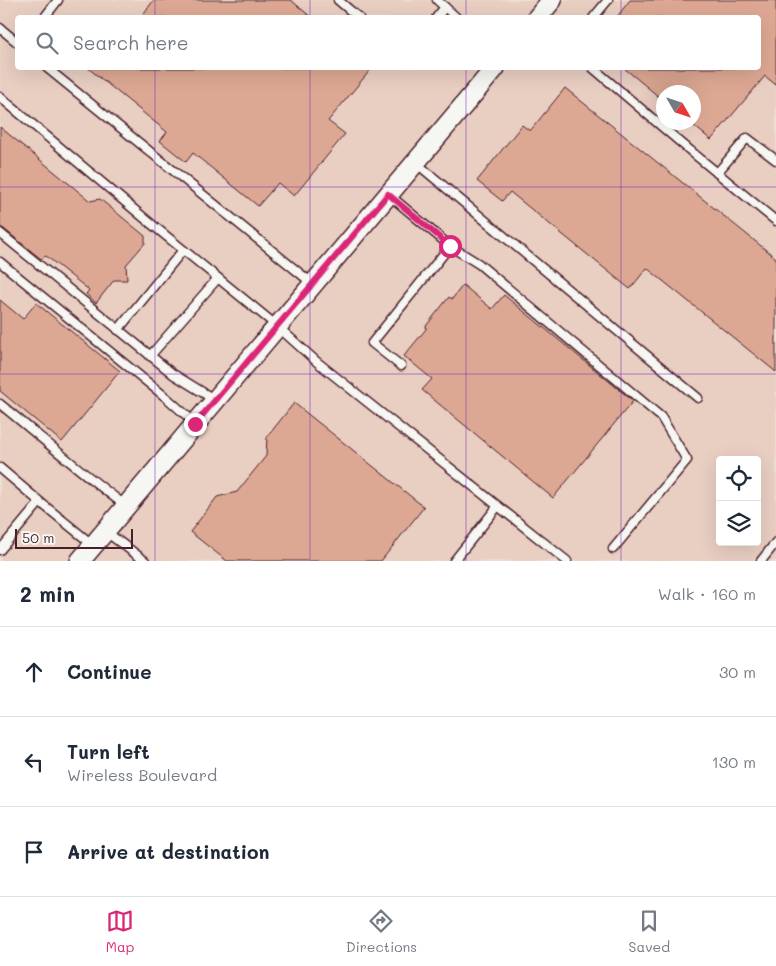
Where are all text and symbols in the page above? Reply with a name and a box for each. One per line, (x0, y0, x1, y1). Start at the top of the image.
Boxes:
search box (15, 15, 761, 70)
icon: search (33, 29, 61, 57)
text: Search here (73, 30, 189, 55)
north arrow (656, 85, 701, 130)
route start (439, 235, 462, 258)
route end (184, 413, 207, 436)
map controls (716, 456, 761, 546)
button: locate (716, 456, 761, 501)
button: layers (716, 501, 761, 546)
scale bar (15, 526, 132, 549)
text: 50 m (22, 528, 54, 547)
text: 2 min (20, 580, 75, 607)
text: Walk · 160 m (658, 583, 756, 604)
icon: ahead (20, 658, 48, 686)
text: Continue (67, 659, 152, 684)
text: 30 m (719, 661, 756, 682)
text: Turn left (67, 739, 150, 764)
icon: left (20, 748, 48, 776)
text: 130 m (712, 751, 756, 772)
text: Wireless Boulevard (67, 764, 217, 785)
icon: arrive (20, 838, 48, 866)
text: Arrive at destination (67, 839, 270, 864)
tab: Map (106, 907, 134, 956)
tab: Directions (346, 907, 417, 956)
tab: Saved (629, 907, 670, 956)

